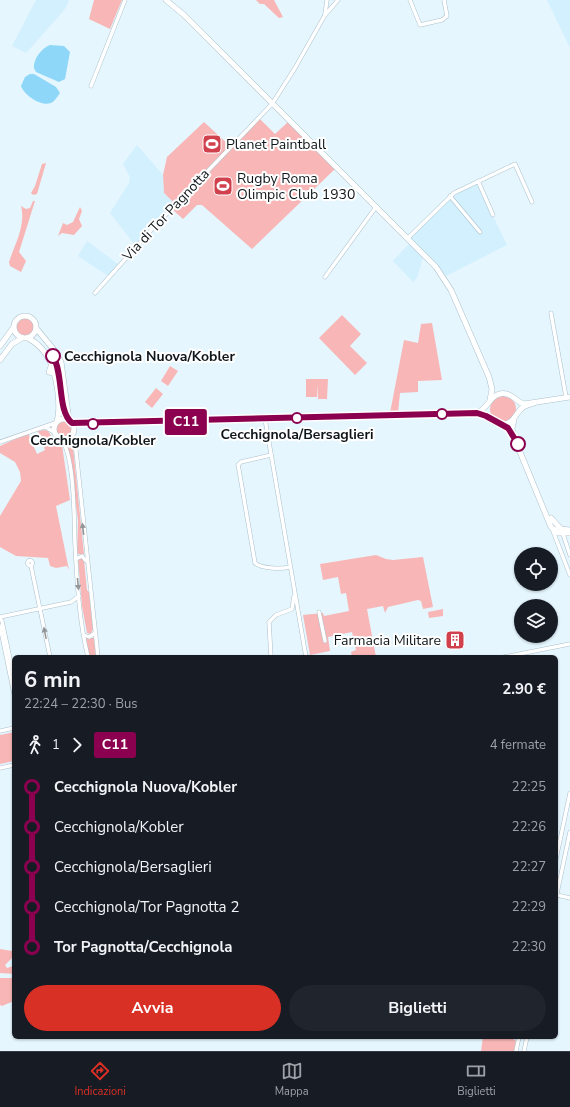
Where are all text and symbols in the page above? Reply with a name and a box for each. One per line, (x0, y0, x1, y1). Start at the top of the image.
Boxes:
sports icon: Planet Paintball (201, 133, 223, 155)
place label: Planet Paintball (226, 135, 327, 154)
street label: Via di Tor Pagnotta (118, 165, 214, 266)
place label: Rugby Roma Olimpic Club 1930 (237, 169, 355, 204)
sports icon: Rugby Roma Olimpic Club 1930 (212, 175, 234, 197)
place label: Cecchignola Nuova/Kobler (64, 347, 235, 366)
marker: Cecchignola Nuova/Kobler (45, 348, 61, 364)
unlabelled marker (436, 408, 448, 420)
line badge: C11 (163, 409, 209, 435)
text: C11 (173, 412, 199, 431)
marker: Cecchignola/Bersaglieri (291, 412, 303, 424)
marker: Cecchignola/Kobler (87, 418, 99, 430)
place label: Cecchignola/Bersaglieri (221, 425, 373, 444)
place label: Cecchignola/Kobler (30, 431, 156, 450)
unlabelled marker (510, 436, 526, 452)
one-way arrow (80, 523, 87, 536)
map controls (514, 547, 558, 643)
button: locate (514, 547, 558, 591)
one-way arrow (75, 578, 82, 590)
button: layers (514, 599, 558, 643)
one-way arrow (41, 627, 47, 639)
building icon: Farmacia Militare (444, 629, 466, 651)
place label: Farmacia Militare (334, 631, 441, 650)
text: 6 min (24, 665, 81, 695)
text: 2.90 € (502, 679, 546, 699)
text: 22:24 – 22:30 · Bus (24, 695, 138, 713)
icon: walk (24, 734, 46, 756)
icon: forward (66, 734, 88, 756)
text: C11 (102, 735, 128, 754)
text: 1 (52, 736, 60, 754)
text: 4 fermate (490, 736, 546, 754)
text: Cecchignola Nuova/Kobler (54, 777, 237, 797)
text: 22:25 (512, 778, 546, 796)
text: Cecchignola/Kobler (54, 817, 184, 837)
text: 22:26 (512, 818, 546, 836)
text: Cecchignola/Bersaglieri (54, 857, 212, 877)
text: 22:27 (512, 858, 546, 876)
text: Cecchignola/Tor Pagnotta 2 (54, 897, 239, 917)
text: 22:29 (512, 898, 546, 916)
text: Tor Pagnotta/Cecchignola (54, 937, 232, 957)
text: 22:30 (512, 938, 546, 956)
button: Avvia (24, 985, 281, 1031)
button: Biglietti (289, 985, 546, 1031)
tab: Indicazioni (74, 1060, 126, 1099)
tab: Mappa (275, 1060, 309, 1099)
tab: Biglietti (457, 1060, 496, 1099)

